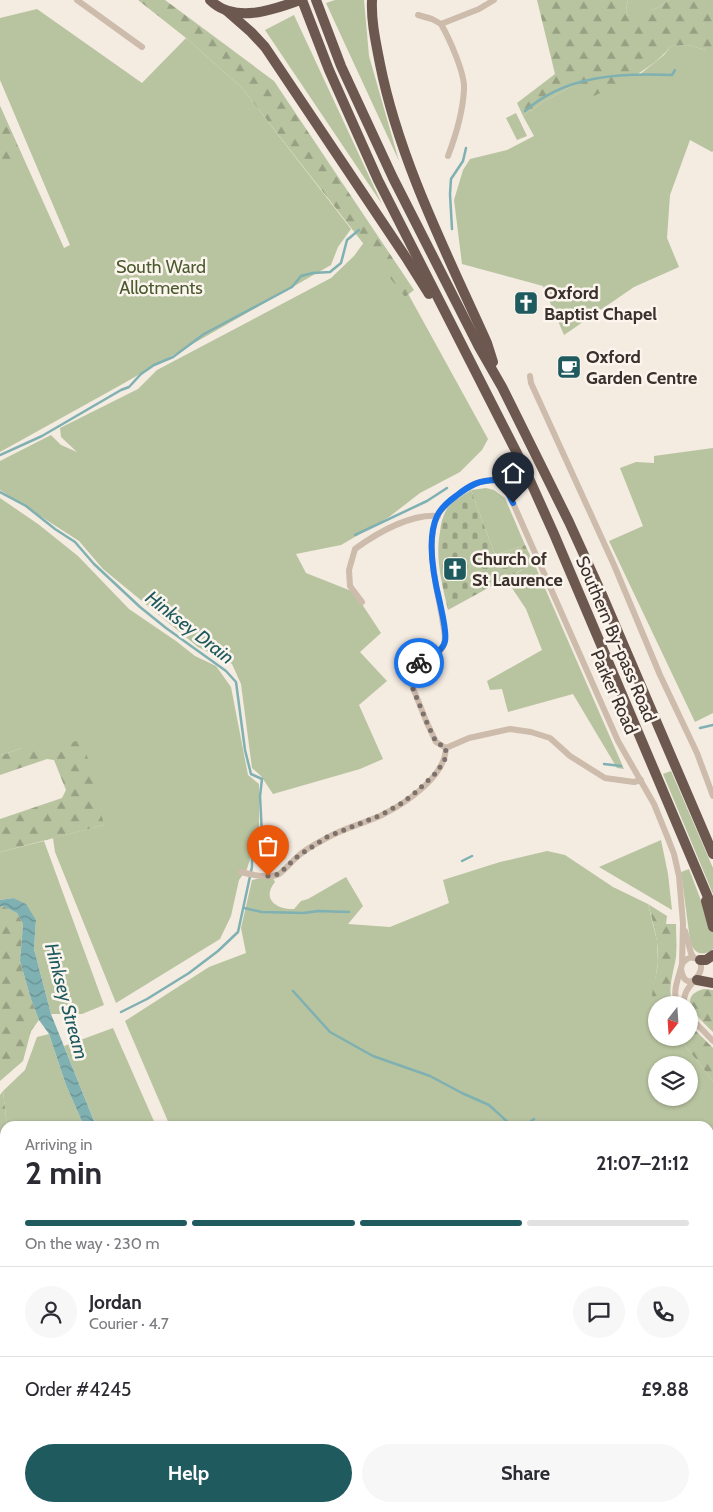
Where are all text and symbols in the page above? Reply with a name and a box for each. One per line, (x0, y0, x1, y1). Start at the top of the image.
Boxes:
park label: South Ward Allotments (116, 256, 206, 299)
place label: Oxford Baptist Chapel (544, 282, 657, 325)
church icon: Oxford Baptist Chapel (513, 290, 539, 316)
place label: Oxford Garden Centre (586, 346, 697, 389)
cafe icon: Oxford Garden Centre (556, 354, 582, 380)
pin (492, 452, 534, 503)
icon: home (499, 459, 527, 487)
place label: Church of St Laurence (472, 548, 563, 591)
street label: Southern By-pass Road (571, 553, 661, 725)
church icon: Church of St Laurence (442, 556, 468, 582)
water label: Hinksey Drain (141, 586, 239, 669)
courier (394, 638, 444, 688)
street label: Parker Road (586, 646, 642, 738)
icon: bike (405, 649, 433, 677)
pin (247, 825, 289, 876)
icon: bag (254, 832, 282, 860)
water label: Hinksey Stream (40, 941, 93, 1062)
north arrow (648, 996, 698, 1046)
map controls (648, 996, 698, 1106)
button: layers (648, 1056, 698, 1106)
text: Arriving in (25, 1135, 92, 1154)
text: 21:07–21:12 (596, 1152, 689, 1175)
text: 2 min (25, 1153, 102, 1192)
text: On the way · 230 m (25, 1234, 159, 1253)
button: person (25, 1286, 77, 1338)
button: chat (573, 1286, 625, 1338)
button: phone (637, 1286, 689, 1338)
text: Jordan (89, 1291, 142, 1314)
text: Courier · 4.7 (89, 1314, 169, 1333)
text: Order #4245 (25, 1378, 131, 1401)
text: £9.88 (642, 1378, 689, 1401)
button: Help (25, 1444, 352, 1502)
button: Share (362, 1444, 689, 1502)

